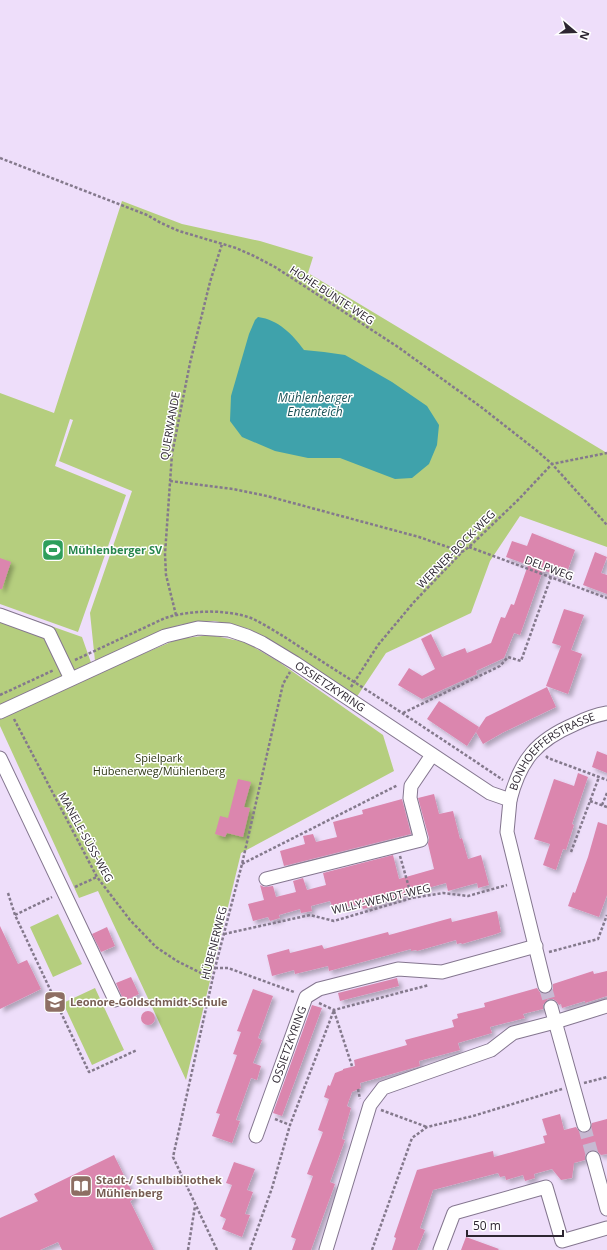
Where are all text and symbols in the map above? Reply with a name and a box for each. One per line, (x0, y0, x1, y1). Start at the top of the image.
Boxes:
north arrow (555, 12, 595, 52)
text: N (576, 29, 593, 42)
street label: HOHE-BÜNTE-WEG (287, 262, 377, 328)
water label: Mühlenberger Ententeich (278, 389, 353, 420)
street label: QUERWANDE (156, 391, 183, 461)
street label: WERNER-BOCK-WEG (413, 506, 498, 591)
sports icon: Mühlenberger SV (40, 537, 66, 563)
place label: Mühlenberger SV (68, 542, 163, 557)
street label: DELPWEG (523, 552, 576, 583)
street label: OSSIETZKYRING (292, 657, 368, 715)
street label: BONHOEFFERSTRASSE (505, 709, 597, 792)
park label: Spielpark Hübenerweg/Mühlenberg (93, 750, 225, 778)
street label: MANELE-SÜSS-WEG (56, 789, 117, 884)
street label: WILLY-WENDT-WEG (330, 880, 432, 917)
street label: HÜBENERWEG (197, 905, 230, 981)
school or university icon: Leonore-Goldschmidt-Schule (42, 989, 68, 1015)
place label: Leonore-Goldschmidt-Schule (70, 994, 228, 1009)
street label: OSSIETZKYRING (268, 1004, 309, 1085)
place label: Stadt-/ Schulbibliothek Mühlenberg (96, 1172, 222, 1200)
library icon: Stadt-/ Schulbibliothek Mühlenberg (68, 1173, 94, 1199)
scale bar (467, 1212, 563, 1238)
text: 50 m (473, 1217, 501, 1234)

